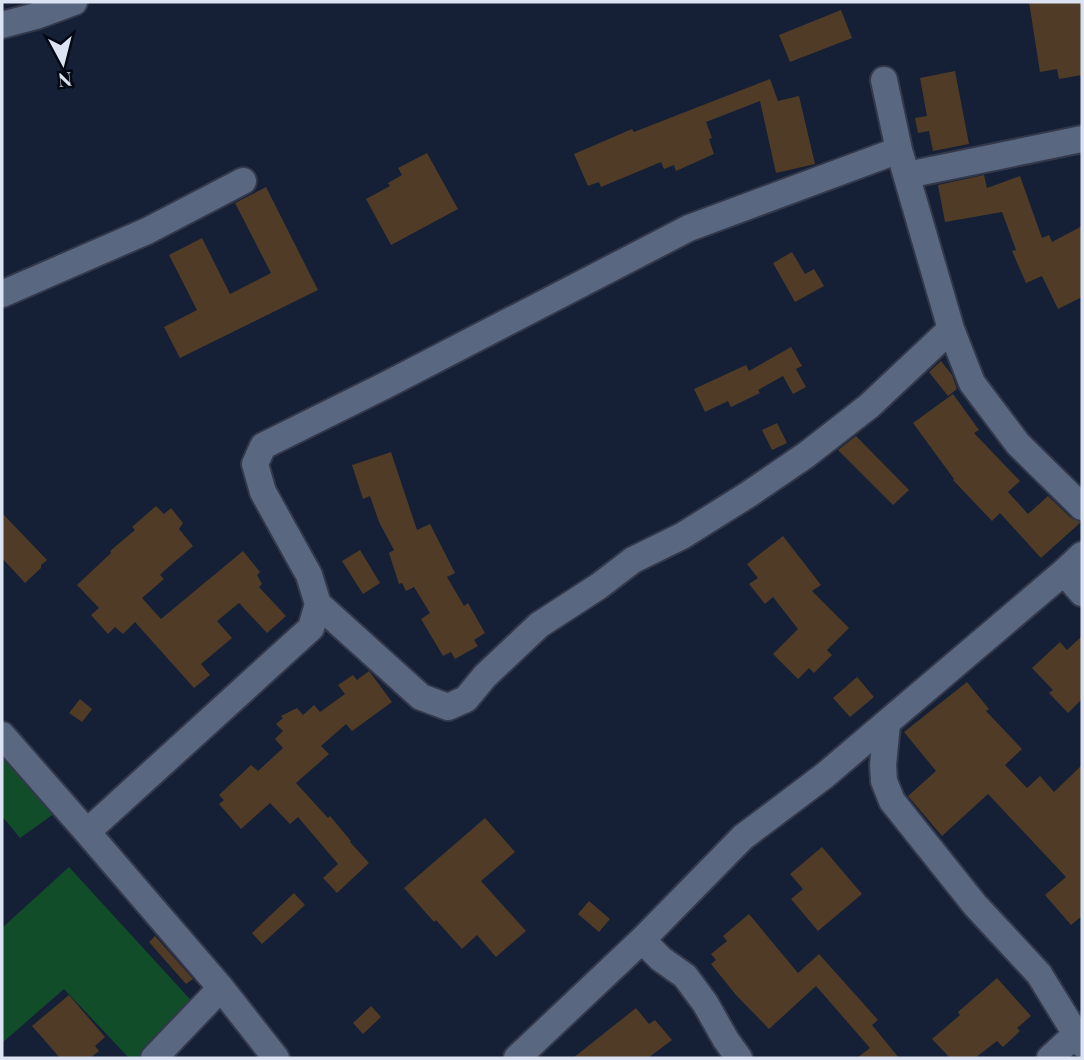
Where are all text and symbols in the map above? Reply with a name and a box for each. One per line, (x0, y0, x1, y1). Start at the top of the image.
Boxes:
north arrow (28, 28, 98, 98)
text: N (57, 67, 74, 95)

